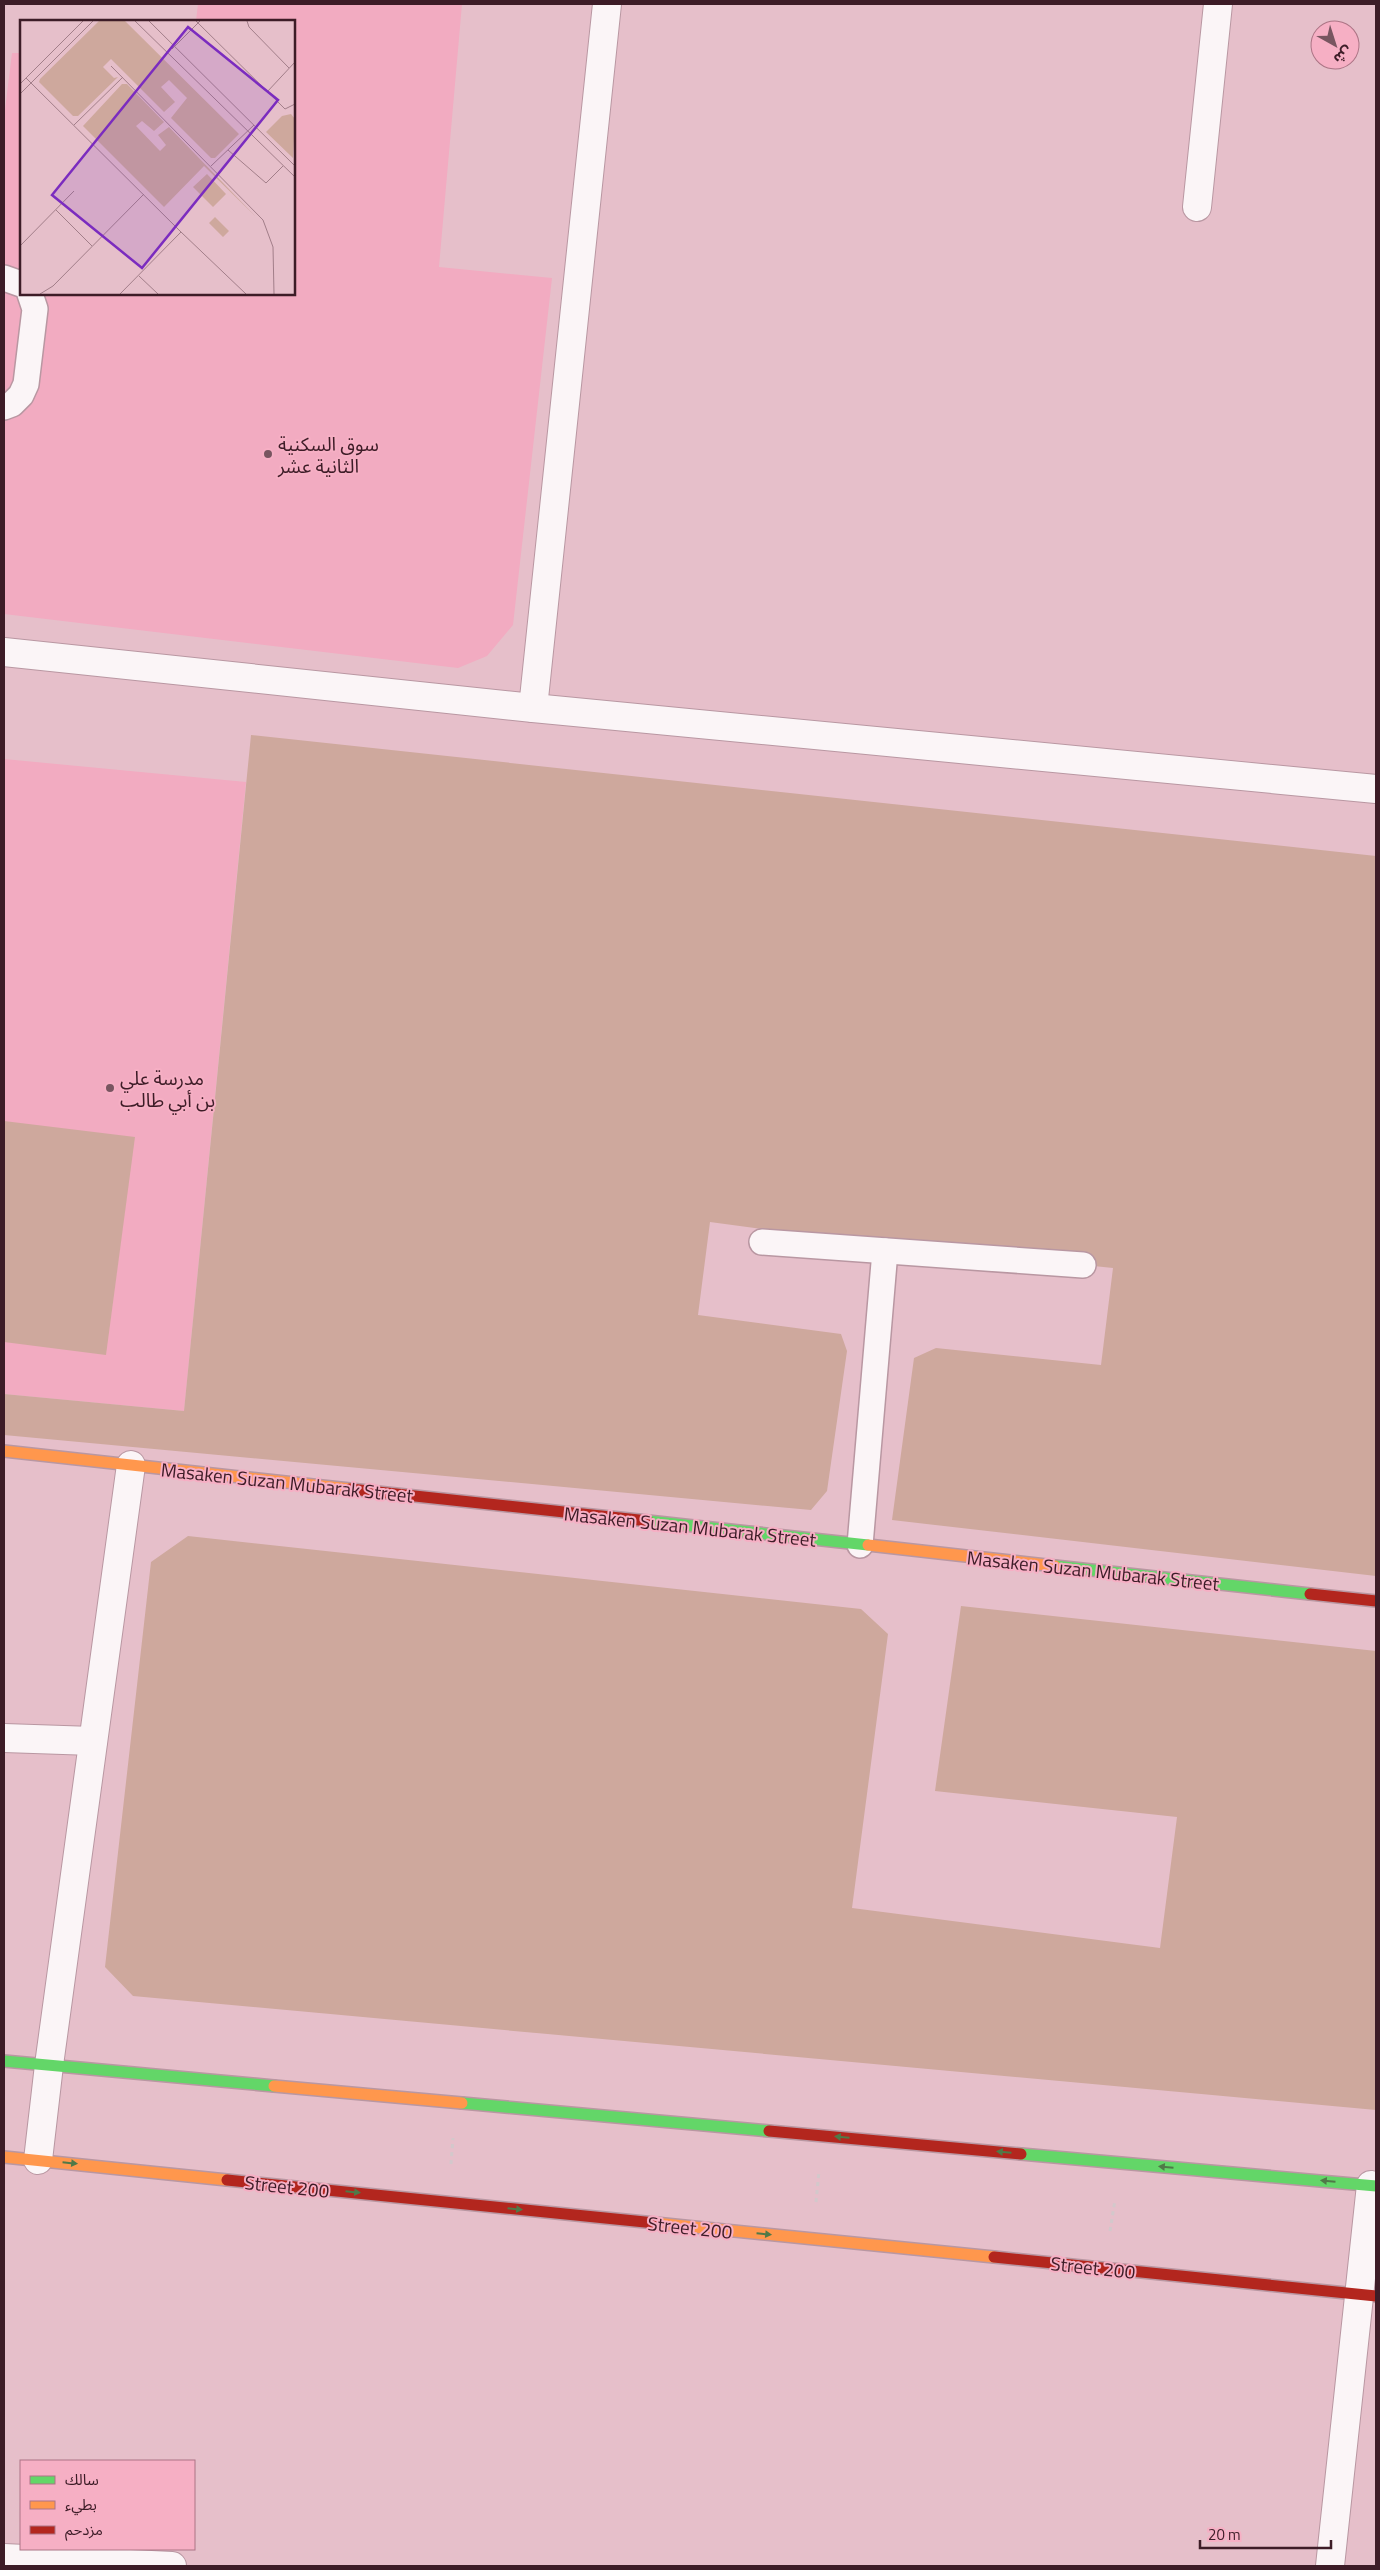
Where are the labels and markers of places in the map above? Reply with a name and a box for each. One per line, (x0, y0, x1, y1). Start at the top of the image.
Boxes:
place label: سوق السكنية الثانية عشر (277, 429, 379, 480)
marker: سوق السكنية الثانية عشر (262, 448, 274, 460)
place label: مدرسة علي بن أبي طالب (120, 1063, 215, 1115)
marker: مدرسة علي بن أبي طالب (104, 1082, 116, 1094)

